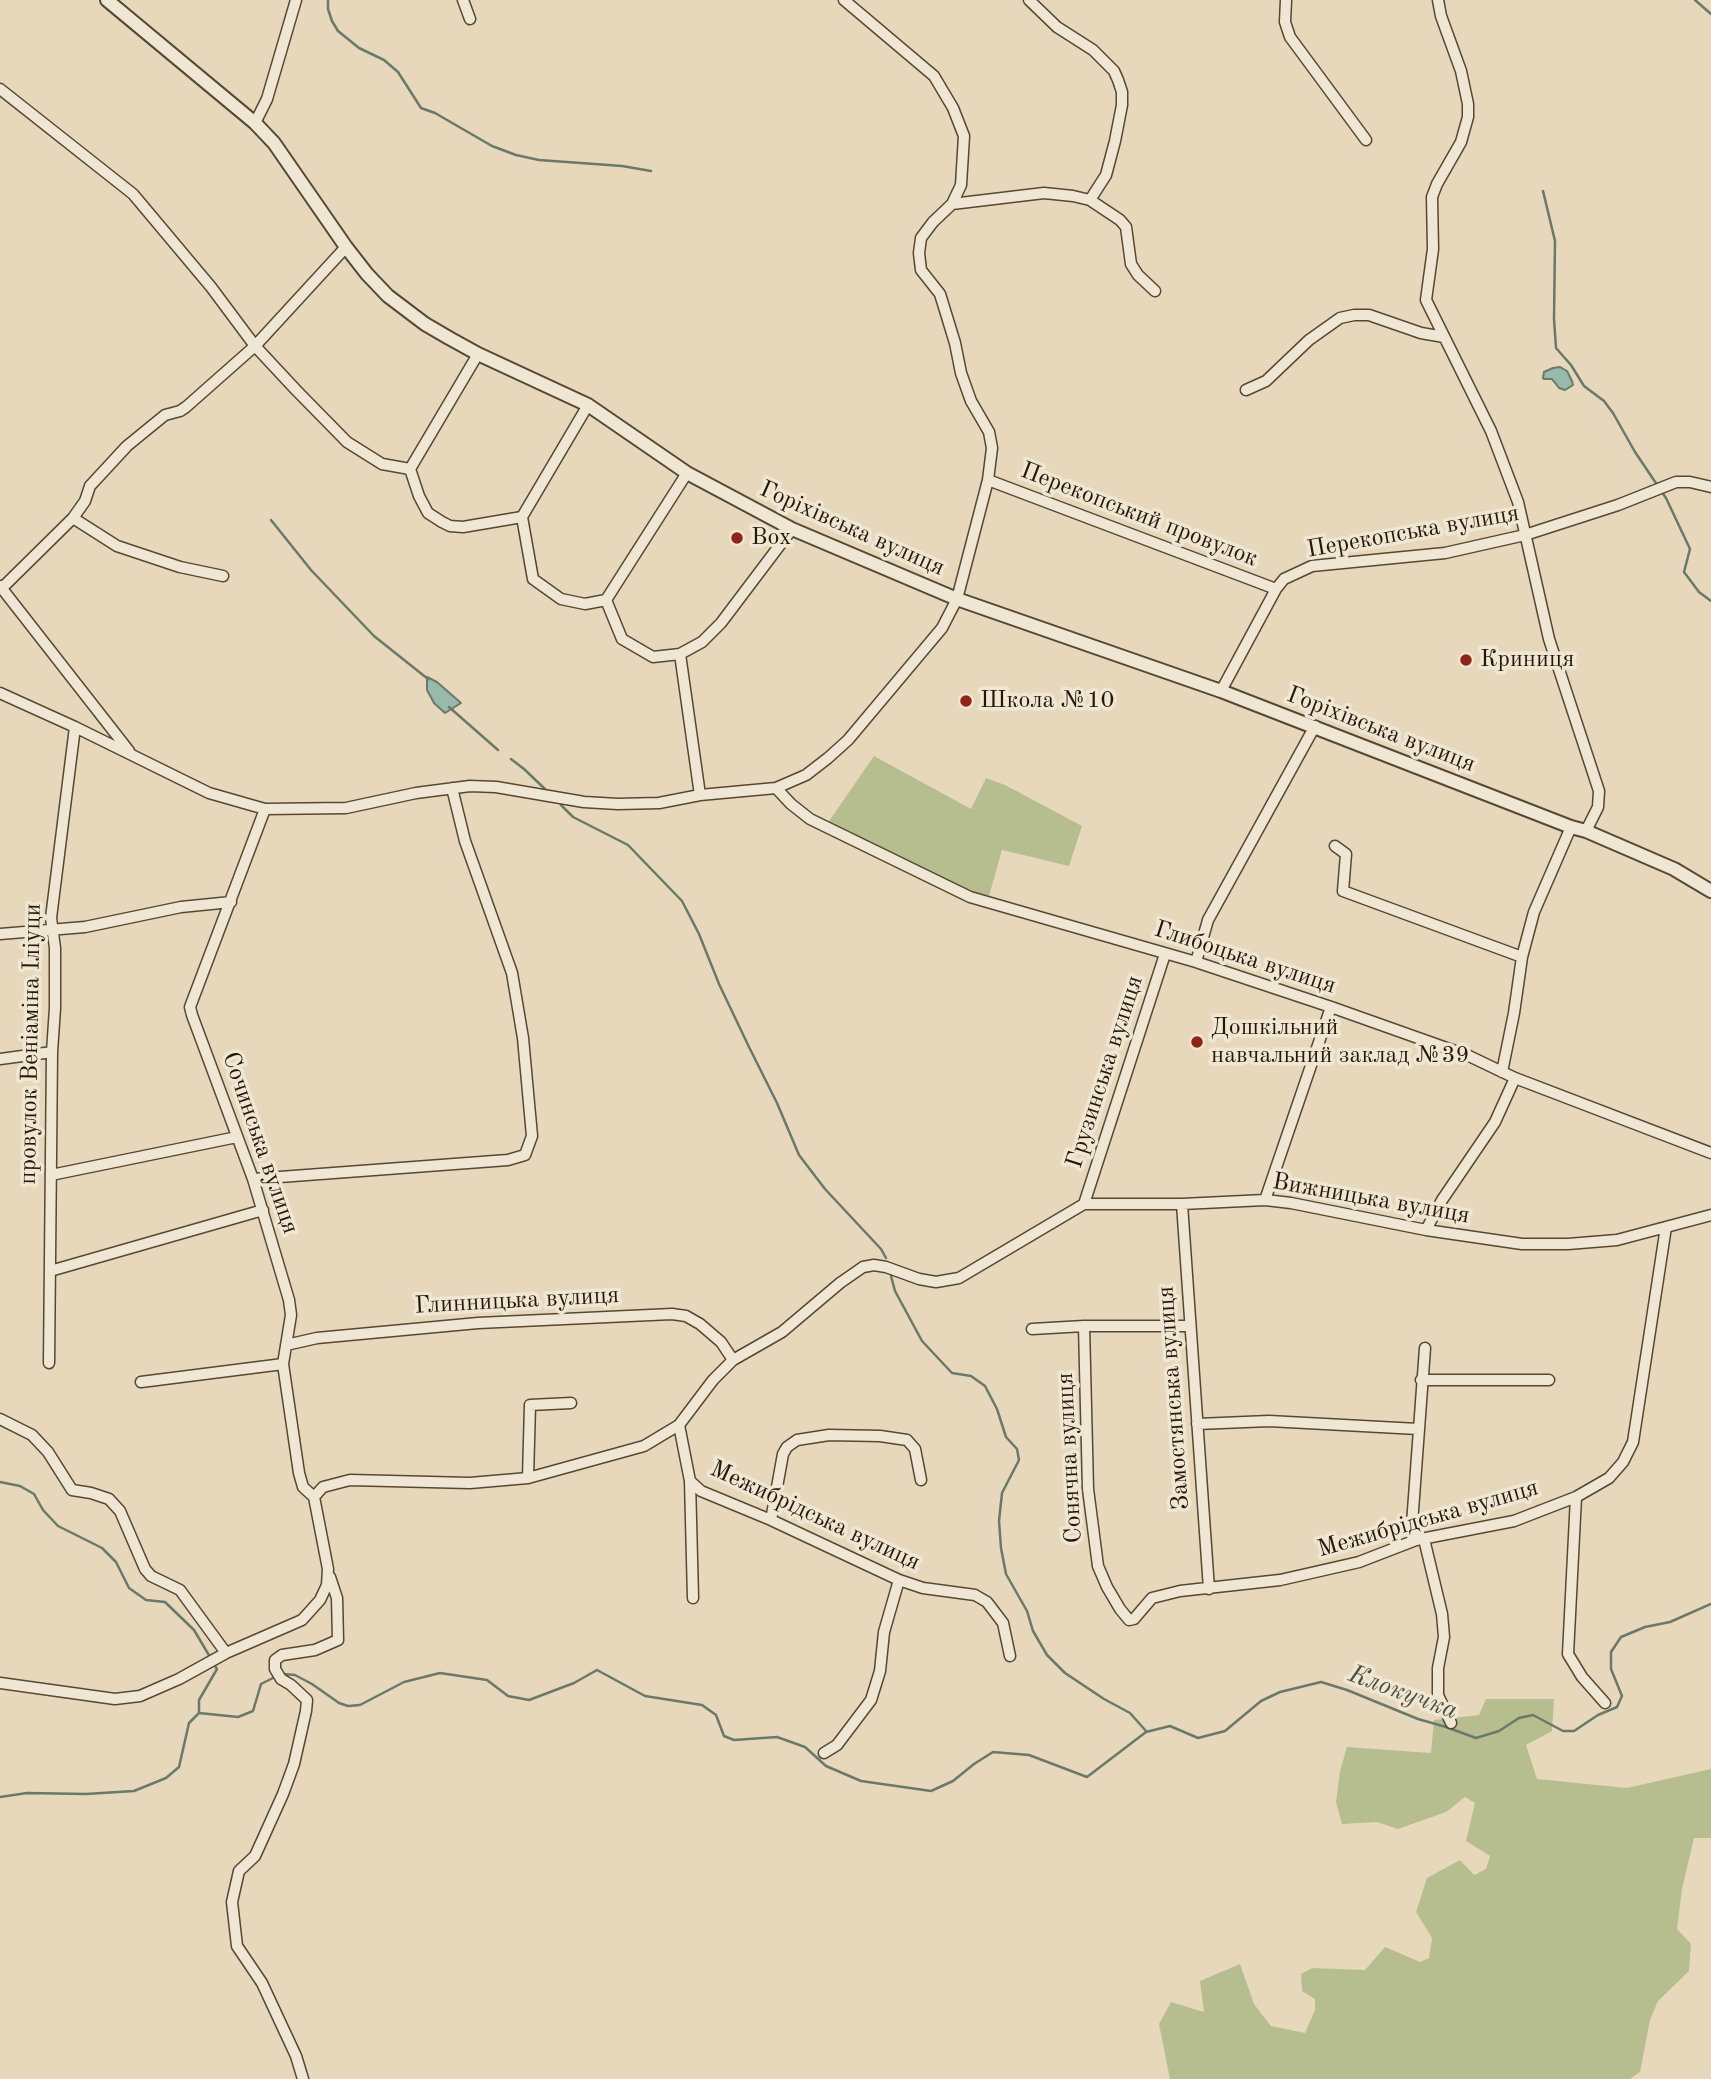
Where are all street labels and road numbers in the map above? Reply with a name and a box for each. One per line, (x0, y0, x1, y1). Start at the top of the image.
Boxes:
street label: Перекопський провулок (1016, 456, 1262, 574)
street label: Горіхівська вулиця (755, 475, 949, 583)
street label: Перекопська вулиця (1305, 499, 1521, 565)
street label: Горіхівська вулиця (1283, 681, 1479, 779)
street label: провулок Веніаміна Іліуци (14, 903, 48, 1185)
street label: Глибоцька вулиця (1151, 915, 1339, 1001)
street label: Грузинська вулиця (1060, 972, 1150, 1172)
street label: Сочинська вулиця (215, 1048, 305, 1238)
street label: Вижницька вулиця (1270, 1167, 1472, 1231)
street label: Глинницька вулиця (414, 1281, 620, 1321)
street label: Замостянська вулиця (1152, 1285, 1196, 1511)
street label: Сонячна вулиця (1051, 1372, 1089, 1544)
street label: Межибрідська вулиця (705, 1455, 925, 1577)
street label: Межибрідська вулиця (1314, 1474, 1542, 1564)

